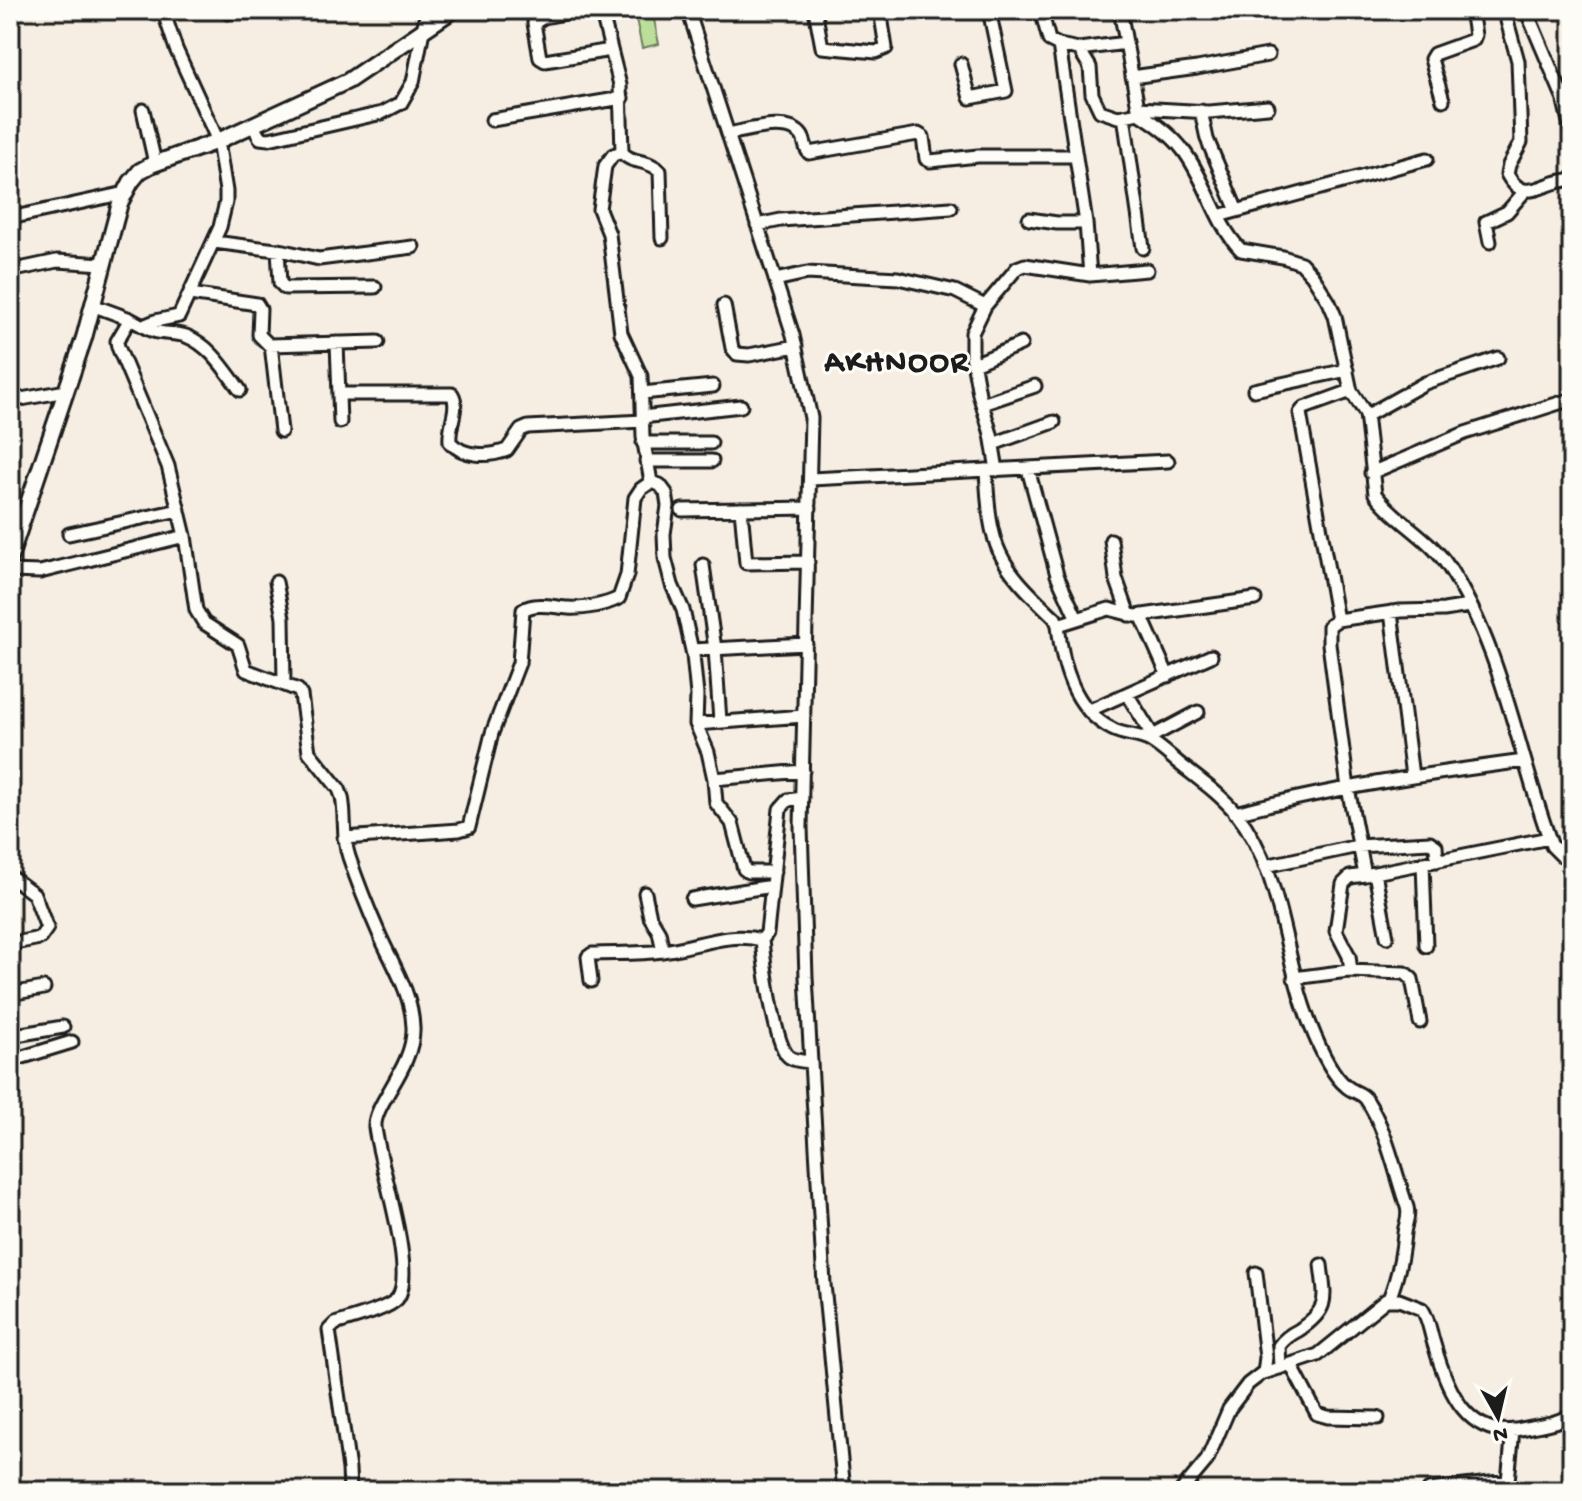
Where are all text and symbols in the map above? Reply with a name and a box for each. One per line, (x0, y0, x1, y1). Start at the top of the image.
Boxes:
district label: AKHNOOR (824, 345, 970, 383)
north arrow (1458, 1377, 1538, 1457)
text: N (1491, 1419, 1509, 1447)

